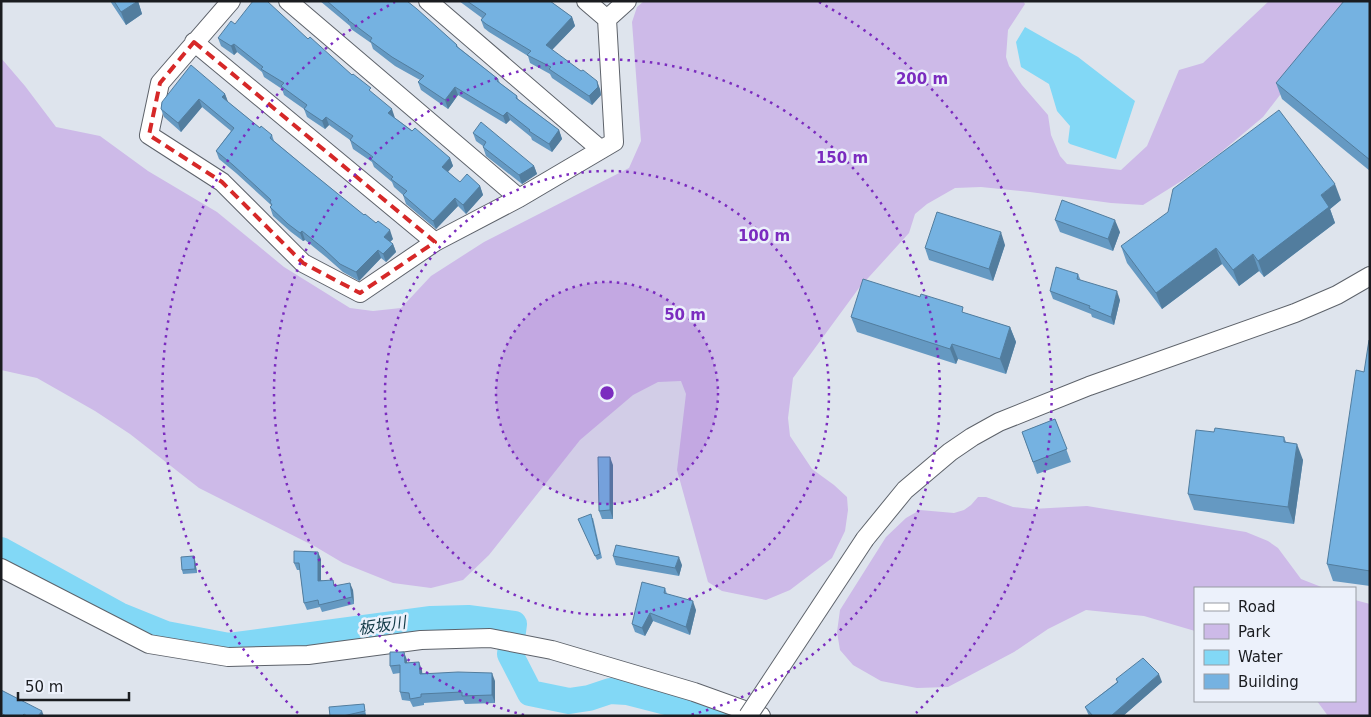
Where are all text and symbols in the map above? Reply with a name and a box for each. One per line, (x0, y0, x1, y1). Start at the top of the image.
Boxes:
text: 200 m (896, 70, 948, 88)
text: 150 m (816, 149, 868, 167)
text: 100 m (738, 227, 790, 245)
text: 50 m (664, 306, 706, 324)
centre of rings (598, 384, 616, 402)
legend (1194, 587, 1356, 702)
text: Road (1238, 598, 1276, 616)
water label: 板坂川 (357, 612, 409, 638)
text: Park (1238, 623, 1271, 641)
text: Water (1238, 648, 1283, 666)
scale bar (18, 670, 129, 702)
text: Building (1238, 673, 1299, 691)
text: 50 m (25, 678, 63, 696)

